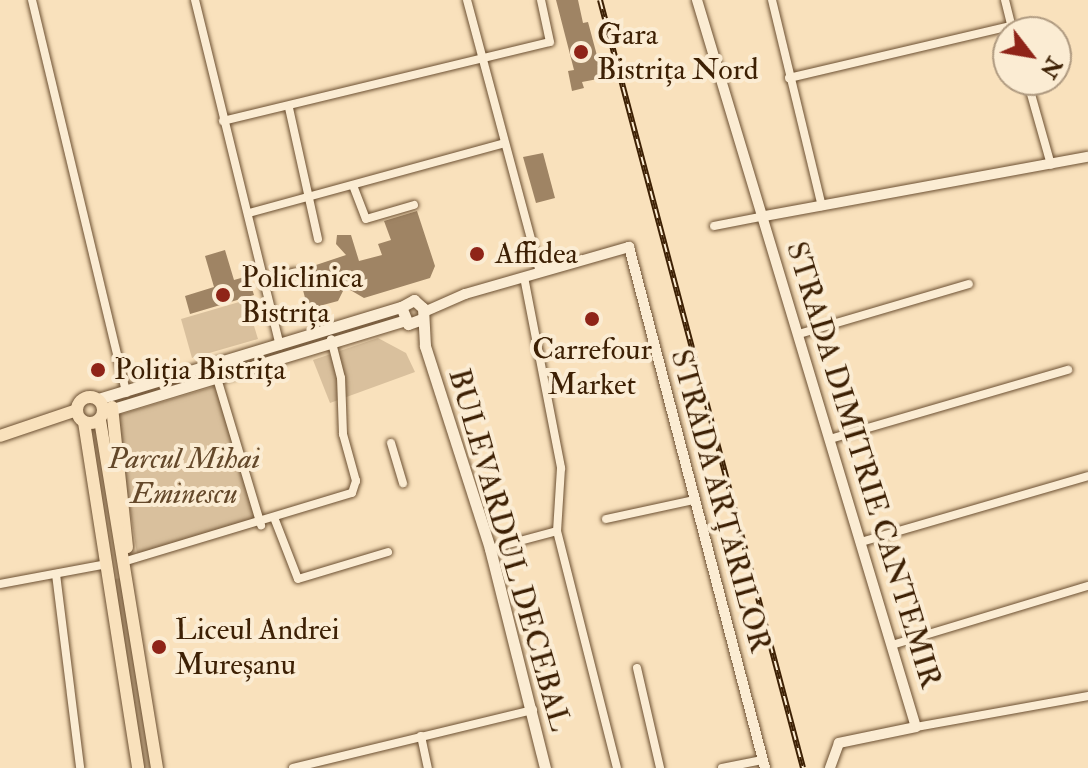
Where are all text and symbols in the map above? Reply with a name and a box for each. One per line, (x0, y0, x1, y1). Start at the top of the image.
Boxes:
north arrow (992, 16, 1072, 96)
place label: Gara Bistrița Nord (597, 17, 758, 88)
marker: Gara Bistrița Nord (572, 43, 590, 61)
text: N (1034, 52, 1068, 83)
place label: Affidea (495, 236, 578, 272)
street label: STRADA DIMITRIE CANTEMIR (778, 238, 948, 692)
marker: Affidea (466, 243, 488, 265)
place label: Policlinica Bistrița (241, 260, 363, 330)
marker: Policlinica Bistrița (212, 284, 234, 306)
marker: Carrefour Market (583, 310, 601, 328)
place label: Carrefour Market (532, 332, 652, 402)
street label: STRADA ARȚARILOR (662, 346, 778, 656)
place label: Poliția Bistrița (114, 352, 286, 388)
marker: Poliția Bistrița (89, 361, 107, 379)
street label: BULEVARDUL DECEBAL (440, 365, 578, 735)
park label: Parcul Mihai Eminescu (108, 441, 260, 512)
place label: Liceul Andrei Mureșanu (175, 612, 340, 682)
marker: Liceul Andrei Mureșanu (150, 638, 168, 656)

